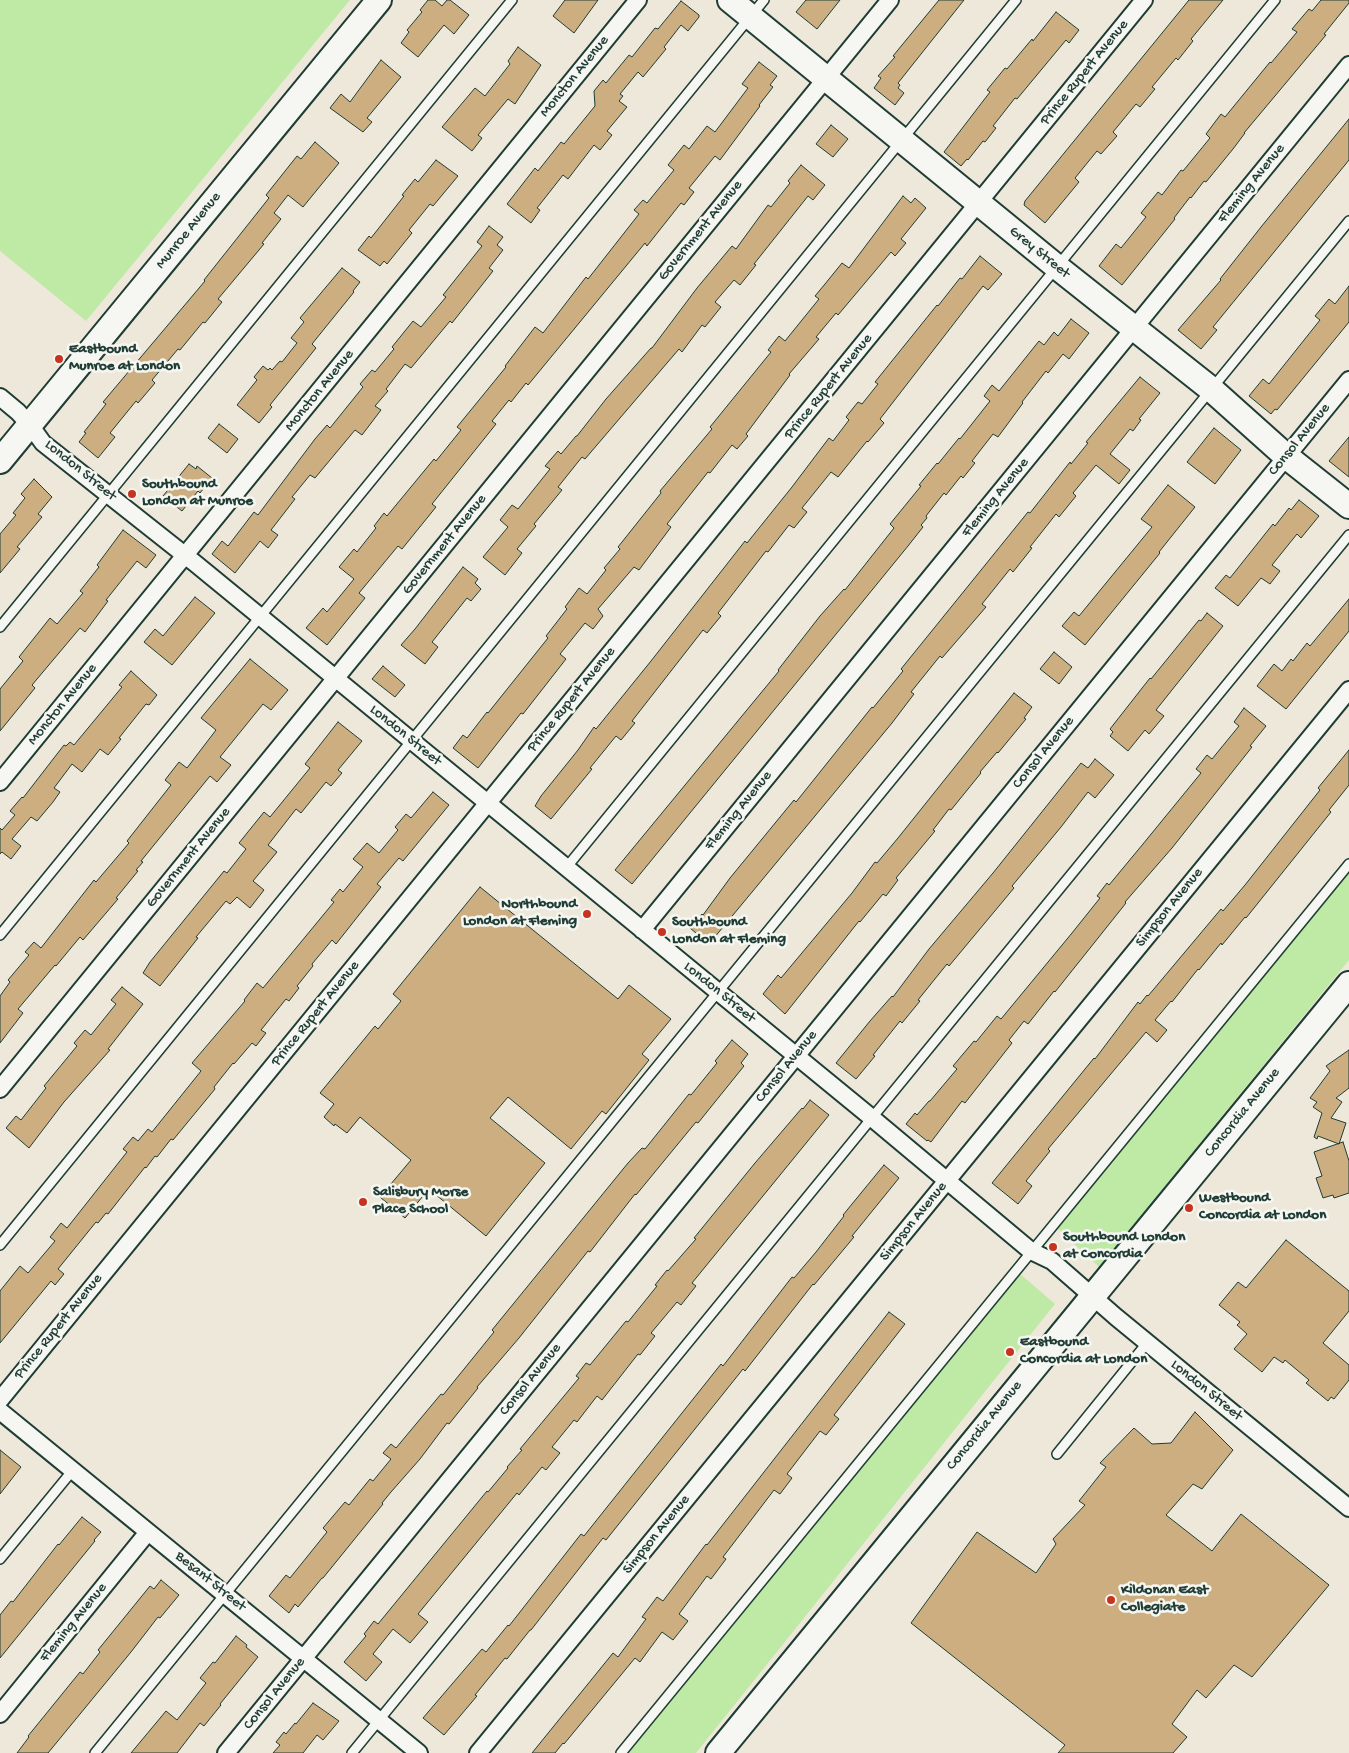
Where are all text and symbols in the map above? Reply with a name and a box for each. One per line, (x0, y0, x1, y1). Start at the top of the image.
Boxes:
street label: Prince Rupert Avenue (1037, 17, 1133, 129)
street label: Moncton Avenue (537, 32, 613, 122)
street label: Fleming Avenue (1214, 141, 1290, 227)
street label: Government Avenue (655, 177, 747, 285)
street label: Munroe Avenue (152, 189, 226, 273)
street label: Grey Street (1005, 223, 1073, 283)
street label: Prince Rupert Avenue (781, 331, 877, 443)
place label: Eastbound Munroe at London (69, 341, 180, 376)
street label: Moncton Avenue (282, 346, 358, 436)
marker: Eastbound Munroe at London (53, 353, 65, 365)
street label: Consol Avenue (1265, 400, 1335, 480)
street label: London Street (40, 436, 120, 506)
street label: Fleming Avenue (958, 455, 1034, 541)
place label: Southbound London at Munroe (142, 476, 253, 511)
marker: Southbound London at Munroe (126, 488, 138, 500)
street label: Government Avenue (399, 491, 491, 599)
street label: Prince Rupert Avenue (524, 644, 620, 756)
street label: Moncton Avenue (25, 660, 101, 750)
street label: London Street (365, 701, 445, 771)
street label: Consol Avenue (1009, 713, 1079, 793)
street label: Fleming Avenue (701, 768, 777, 854)
street label: Government Avenue (143, 804, 235, 912)
street label: Simpson Avenue (1132, 865, 1208, 951)
place label: Northbound London at Fleming (463, 896, 577, 931)
marker: Northbound London at Fleming (581, 908, 593, 920)
place label: Southbound London at Fleming (672, 914, 786, 949)
marker: Southbound London at Fleming (656, 926, 668, 938)
street label: Prince Rupert Avenue (268, 958, 364, 1070)
street label: London Street (679, 958, 759, 1028)
street label: Consol Avenue (752, 1027, 822, 1107)
street label: Concordia Avenue (1201, 1064, 1285, 1162)
street label: Simpson Avenue (876, 1179, 952, 1265)
place label: Salisbury Morse Place School (373, 1184, 468, 1219)
place label: Westbound Concordia at London (1199, 1190, 1326, 1225)
marker: Salisbury Morse Place School (357, 1196, 369, 1208)
marker: Westbound Concordia at London (1183, 1202, 1195, 1214)
place label: Southbound London at Concordia (1063, 1229, 1185, 1264)
marker: Southbound London at Concordia (1047, 1241, 1059, 1253)
street label: Prince Rupert Avenue (11, 1271, 107, 1383)
place label: Eastbound Concordia at London (1020, 1334, 1147, 1369)
street label: Consol Avenue (496, 1340, 566, 1420)
marker: Eastbound Concordia at London (1004, 1346, 1016, 1358)
street label: London Street (1166, 1356, 1246, 1426)
street label: Concordia Avenue (943, 1377, 1027, 1475)
street label: Simpson Avenue (619, 1492, 695, 1578)
street label: Besant Street (171, 1548, 249, 1616)
street label: Fleming Avenue (36, 1580, 112, 1666)
place label: Kildonan East Collegiate (1121, 1582, 1208, 1617)
marker: Kildonan East Collegiate (1105, 1594, 1117, 1606)
street label: Consol Avenue (240, 1654, 310, 1734)

